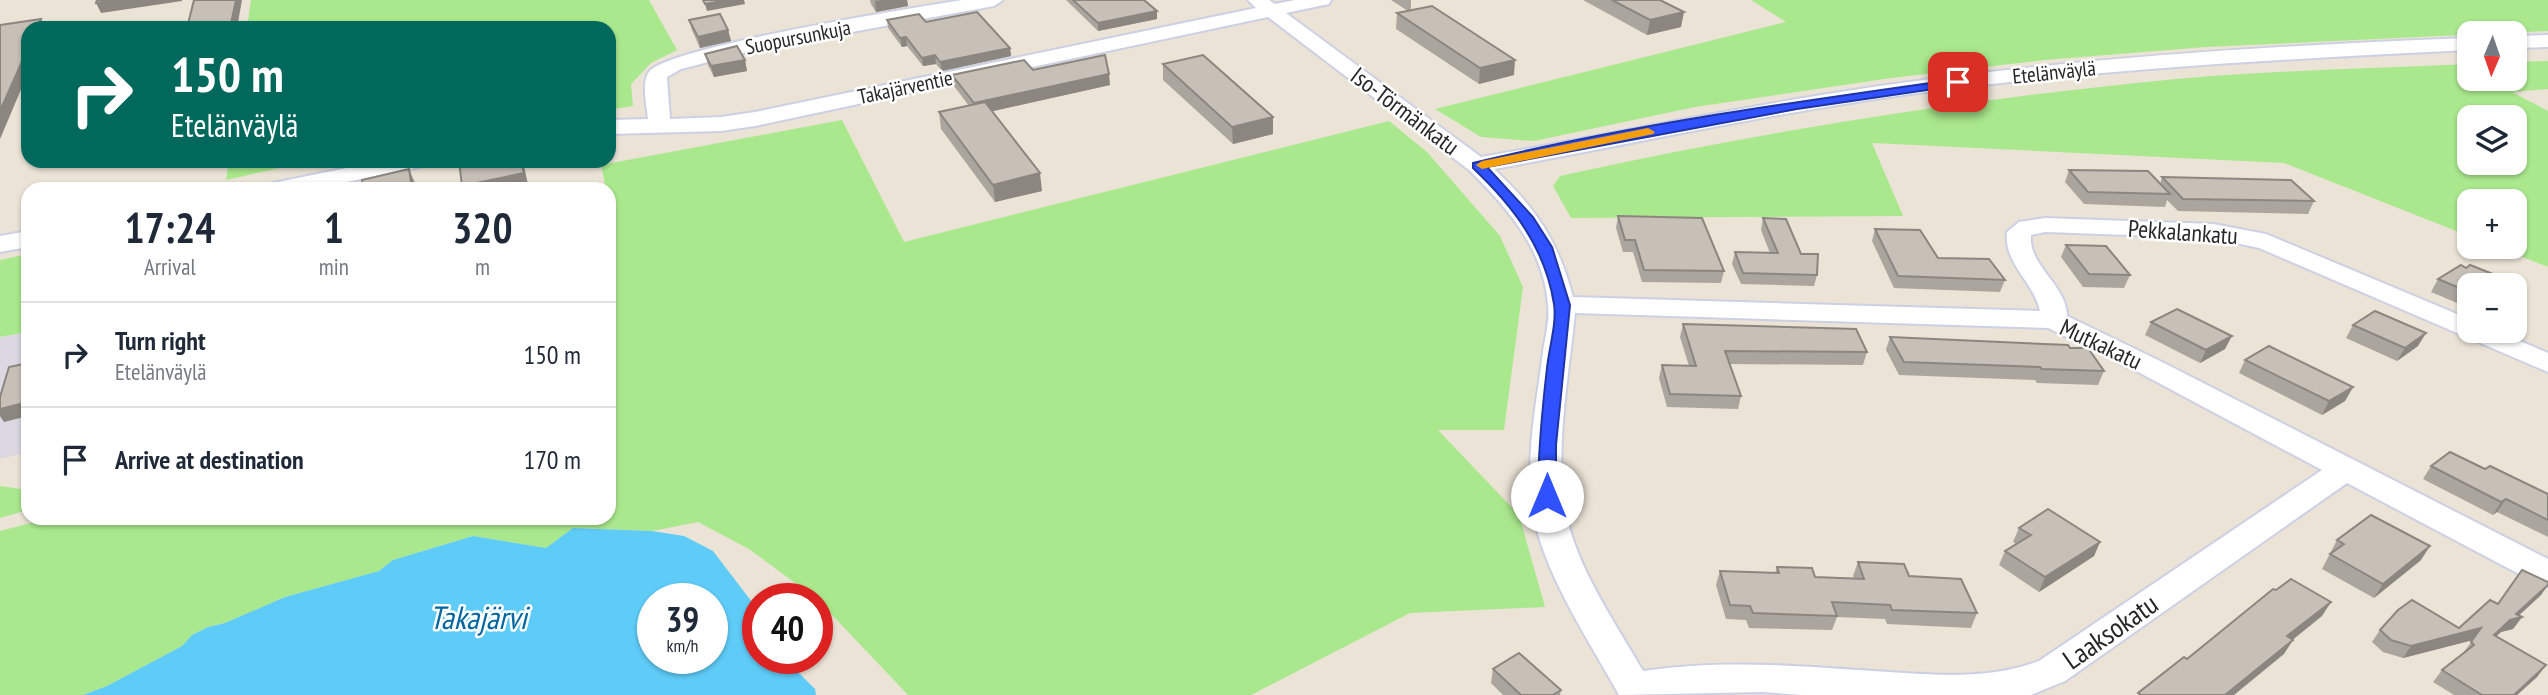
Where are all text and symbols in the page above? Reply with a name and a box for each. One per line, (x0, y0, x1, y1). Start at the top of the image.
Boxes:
street label: Suopursunkuja (743, 14, 853, 60)
north arrow (2457, 21, 2527, 91)
map controls (2457, 21, 2527, 343)
text: 150 m (171, 42, 284, 106)
icon: right (56, 49, 147, 140)
pin (1928, 52, 1988, 112)
street label: Etelänväylä (2011, 54, 2097, 90)
street label: Iso-Törmänkatu (1344, 60, 1466, 162)
icon: arrive (1939, 63, 1977, 101)
street label: Takajärventie (855, 64, 955, 110)
text: Etelänväylä (171, 104, 298, 146)
button: layers (2457, 105, 2527, 175)
button: + (2457, 189, 2527, 259)
text: 17:24 (124, 200, 215, 255)
text: 1 (324, 200, 344, 255)
text: 320 (452, 200, 513, 255)
street label: Pekkalankatu (2127, 213, 2239, 251)
text: Arrival (144, 252, 196, 281)
text: min (319, 252, 349, 281)
text: m (475, 252, 490, 281)
button: − (2457, 273, 2527, 343)
street label: Mutkakatu (2055, 312, 2147, 376)
text: Turn right (115, 324, 206, 357)
icon: right (56, 336, 94, 374)
text: 150 m (523, 338, 581, 371)
text: Etelänväylä (115, 357, 207, 386)
icon: arrive (56, 441, 94, 479)
text: Arrive at destination (115, 443, 304, 476)
text: 170 m (523, 443, 581, 476)
position arrow (1510, 459, 1584, 533)
speed limit sign: 40 (742, 583, 833, 674)
street label: Laaksokatu (2055, 585, 2165, 677)
water label: Takajärvi (429, 596, 531, 638)
text: 39 (666, 596, 699, 642)
text: km/h (667, 634, 698, 657)

